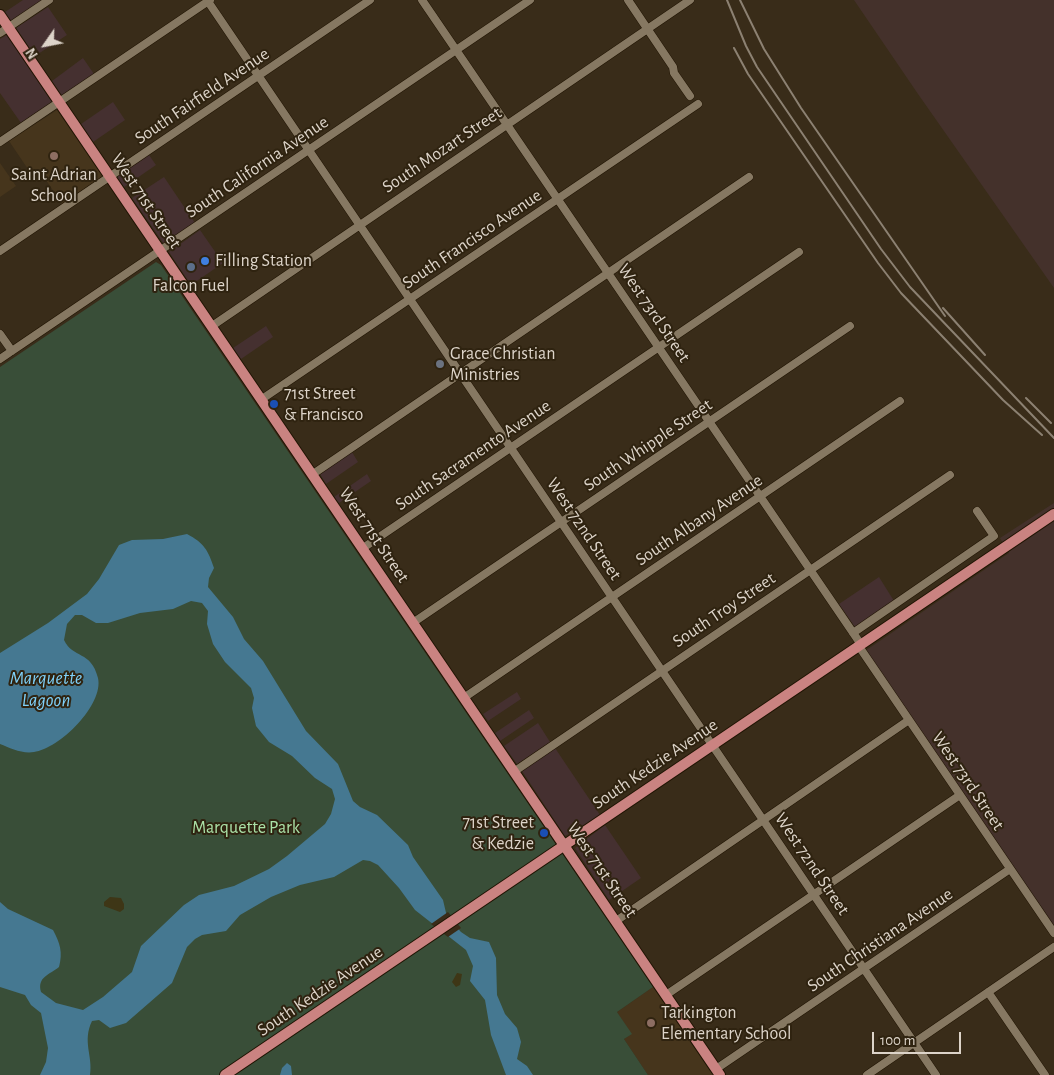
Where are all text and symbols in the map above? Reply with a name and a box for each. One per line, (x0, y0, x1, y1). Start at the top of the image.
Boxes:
north arrow (20, 20, 70, 70)
street label: South Fairfield Avenue (131, 43, 273, 149)
text: N (24, 45, 41, 61)
street label: South Mozart Street (378, 102, 506, 198)
street label: South California Avenue (181, 111, 333, 223)
street label: West 71st Street (106, 149, 186, 253)
marker: Saint Adrian School (48, 150, 60, 162)
place label: Saint Adrian School (11, 164, 97, 206)
street label: South Francisco Avenue (398, 184, 546, 294)
place label: Filling Station (215, 250, 312, 272)
marker: Filling Station (199, 255, 211, 267)
street label: West 73rd Street (613, 260, 695, 366)
marker: Falcon Fuel (185, 261, 197, 273)
place label: Falcon Fuel (153, 275, 229, 297)
place label: Grace Christian Ministries (450, 343, 555, 386)
marker: Grace Christian Ministries (434, 358, 446, 370)
place label: 71st Street & Francisco (284, 383, 363, 426)
street label: South Whipple Street (580, 394, 716, 496)
street label: South Sacramento Avenue (391, 395, 555, 515)
marker: 71st Street & Francisco (268, 398, 280, 410)
street label: South Albany Avenue (631, 470, 767, 570)
street label: West 72nd Street (542, 474, 626, 584)
street label: West 71st Street (334, 483, 414, 587)
street label: South Troy Street (669, 568, 779, 652)
water label: Marquette Lagoon (10, 667, 82, 711)
street label: South Kedzie Avenue (588, 714, 722, 814)
street label: West 73rd Street (927, 728, 1009, 834)
street label: West 72nd Street (770, 809, 854, 919)
place label: 71st Street & Kedzie (463, 812, 534, 854)
park label: Marquette Park (192, 817, 300, 839)
street label: West 71st Street (562, 818, 642, 922)
marker: 71st Street & Kedzie (538, 827, 550, 839)
street label: South Christiana Avenue (803, 883, 957, 997)
street label: South Kedzie Avenue (253, 941, 387, 1041)
place label: Tarkington Elementary School (661, 1002, 791, 1044)
marker: Tarkington Elementary School (645, 1017, 657, 1029)
scale bar (874, 1022, 963, 1054)
text: 100 m (880, 1033, 915, 1048)

